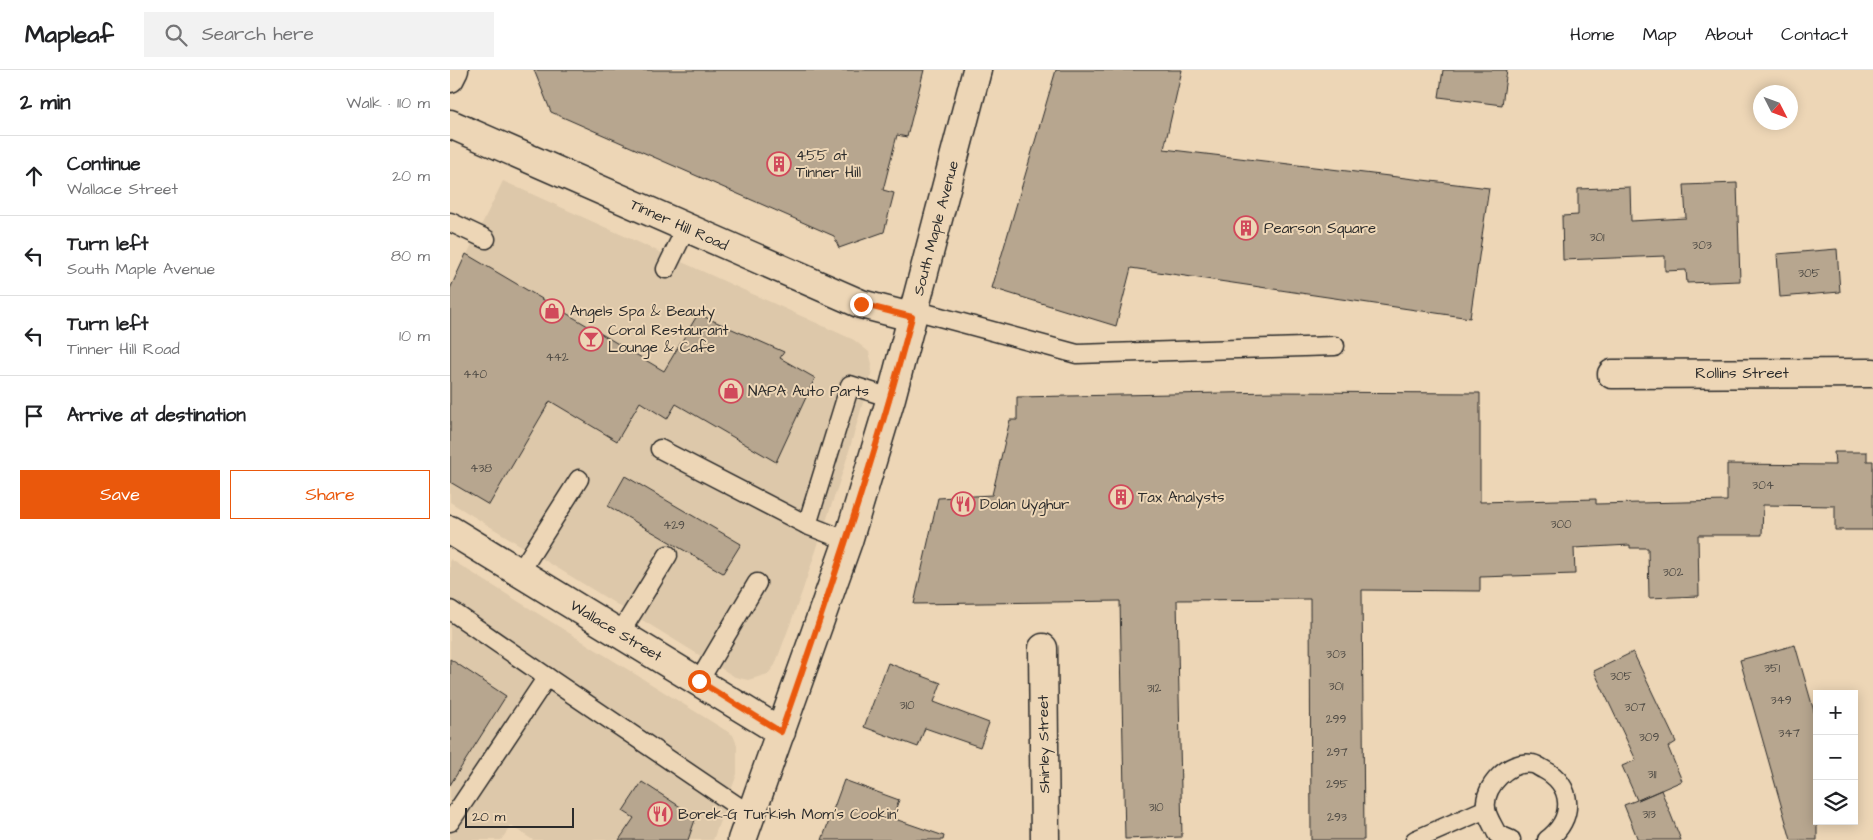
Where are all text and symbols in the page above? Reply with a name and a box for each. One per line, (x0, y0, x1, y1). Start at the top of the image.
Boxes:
search box (144, 12, 494, 57)
text: Mapleaf (25, 18, 114, 52)
icon: search (162, 21, 190, 49)
text: Search here (202, 21, 314, 48)
text: Home (1570, 22, 1615, 47)
text: Map (1643, 22, 1677, 47)
text: About (1705, 22, 1753, 47)
text: Contact (1781, 22, 1848, 47)
north arrow (1753, 85, 1798, 130)
text: 2 min (20, 88, 70, 117)
text: Walk · 110 m (346, 92, 430, 114)
place label: 455 at Tinner Hill (796, 145, 861, 183)
text: Continue (67, 151, 141, 178)
building icon: 455 at Tinner Hill (766, 151, 792, 177)
street label: South Maple Avenue (908, 158, 964, 298)
icon: ahead (20, 162, 48, 190)
text: 20 m (392, 165, 430, 187)
text: Wallace Street (67, 178, 178, 200)
street label: Tinner Hill Road (627, 194, 732, 256)
building icon: Pearson Square (1233, 215, 1259, 241)
place label: Pearson Square (1264, 218, 1376, 239)
house number: 301 (1589, 229, 1605, 246)
text: Turn left (67, 231, 148, 258)
house number: 303 (1692, 237, 1712, 254)
icon: left (20, 242, 48, 270)
text: 80 m (391, 245, 430, 267)
text: South Maple Avenue (67, 258, 215, 280)
house number: 305 (1798, 265, 1821, 282)
route end (850, 293, 873, 316)
shop icon: Angels Spa & Beauty (539, 298, 565, 324)
place label: Angels Spa & Beauty (570, 301, 715, 323)
text: Turn left (67, 311, 148, 338)
place label: Coral Restaurant Lounge & Cafe (608, 320, 728, 359)
icon: left (20, 322, 48, 350)
text: 10 m (399, 325, 430, 347)
bar icon: Coral Restaurant Lounge & Cafe (578, 326, 604, 352)
text: Tinner Hill Road (67, 338, 180, 360)
house number: 442 (545, 349, 569, 366)
street label: Rollins Street (1695, 363, 1789, 384)
house number: 440 (463, 366, 487, 383)
shop icon: NAPA Auto Parts (718, 378, 744, 404)
place label: NAPA Auto Parts (748, 381, 869, 402)
icon: arrive (20, 402, 48, 430)
text: Arrive at destination (67, 402, 246, 429)
house number: 438 (470, 460, 492, 477)
button: Save (20, 470, 220, 519)
button: Share (230, 470, 430, 519)
house number: 304 (1752, 477, 1774, 494)
building icon: Tax Analysts (1108, 484, 1134, 510)
place label: Tax Analysts (1138, 487, 1225, 509)
restaurant icon: Dolan Uyghur (950, 491, 976, 517)
place label: Dolan Uyghur (980, 494, 1069, 516)
house number: 300 (1550, 516, 1572, 533)
house number: 429 (663, 517, 685, 534)
house number: 302 (1663, 564, 1683, 581)
street label: Wallace Street (566, 595, 666, 667)
house number: 303 (1326, 646, 1346, 663)
house number: 351 (1764, 660, 1781, 677)
house number: 305 (1610, 668, 1633, 685)
route start (688, 670, 711, 693)
house number: 301 (1328, 678, 1344, 695)
house number: 312 (1147, 680, 1161, 697)
map controls (1813, 690, 1858, 825)
button: + (1813, 690, 1858, 735)
house number: 349 (1770, 692, 1792, 709)
street label: Shirley Street (1033, 695, 1056, 793)
house number: 310 (899, 697, 915, 714)
house number: 307 (1624, 699, 1646, 716)
house number: 299 (1326, 711, 1346, 728)
house number: 347 (1778, 725, 1800, 742)
house number: 309 (1639, 729, 1659, 746)
button: − (1813, 735, 1858, 780)
house number: 297 (1326, 744, 1348, 761)
house number: 311 (1647, 766, 1657, 783)
house number: 295 (1326, 776, 1349, 793)
button: layers (1813, 780, 1858, 825)
house number: 310 (1148, 799, 1164, 816)
restaurant icon: Borek-G Turkish Mom's Cookin' (647, 801, 673, 827)
place label: Borek-G Turkish Mom's Cookin' (678, 804, 899, 825)
scale bar (465, 805, 574, 828)
house number: 313 (1642, 806, 1656, 823)
text: 20 m (472, 807, 505, 827)
house number: 293 (1327, 809, 1347, 826)

